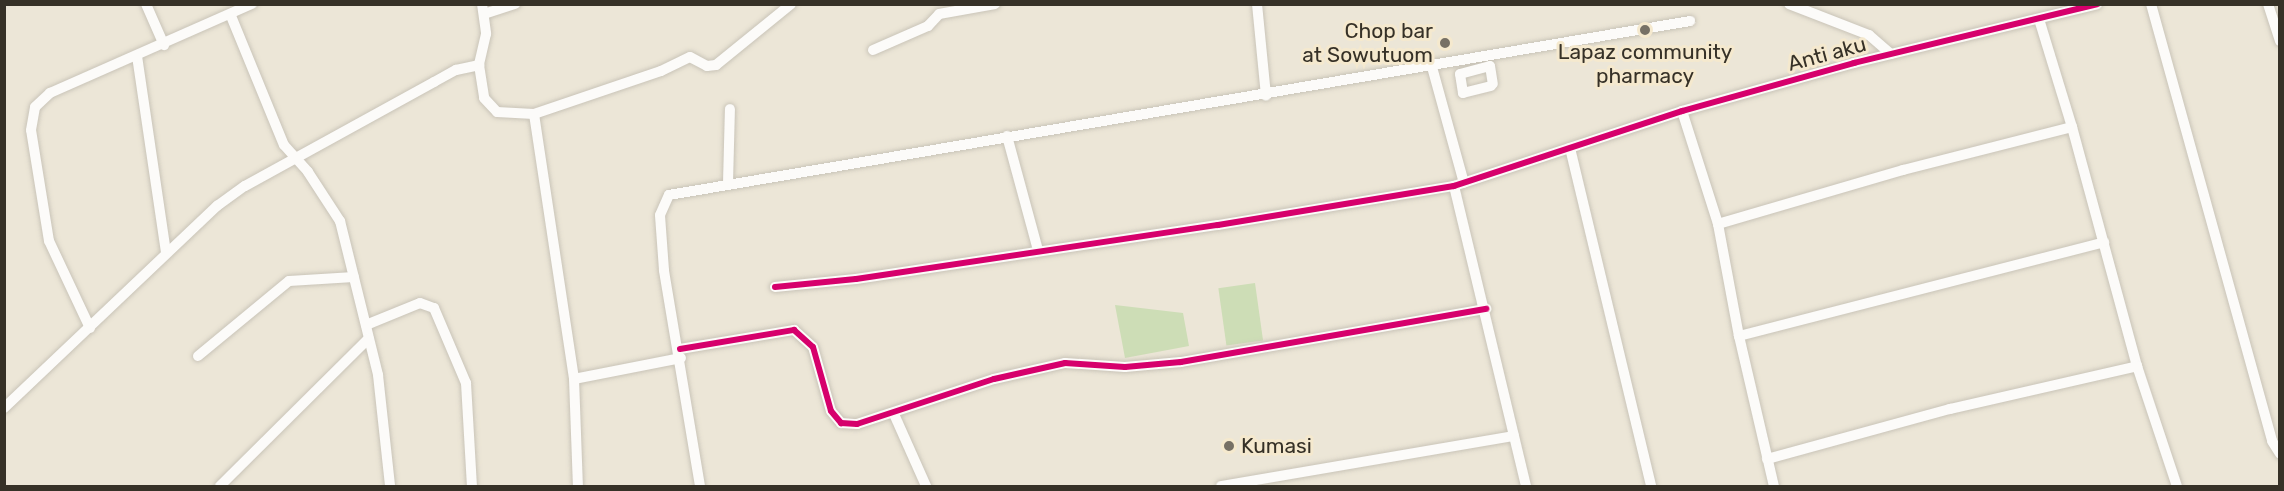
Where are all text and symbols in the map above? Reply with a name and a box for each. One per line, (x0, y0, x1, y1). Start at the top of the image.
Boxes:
place label: Chop bar at Sowutuom (1302, 18, 1433, 68)
marker: Lapaz community pharmacy (1638, 23, 1652, 37)
street label: Anti aku (1785, 31, 1869, 77)
marker: Chop bar at Sowutuom (1438, 36, 1452, 50)
place label: Lapaz community pharmacy (1558, 39, 1732, 89)
place label: Kumasi (1241, 433, 1312, 459)
marker: Kumasi (1222, 439, 1236, 453)

